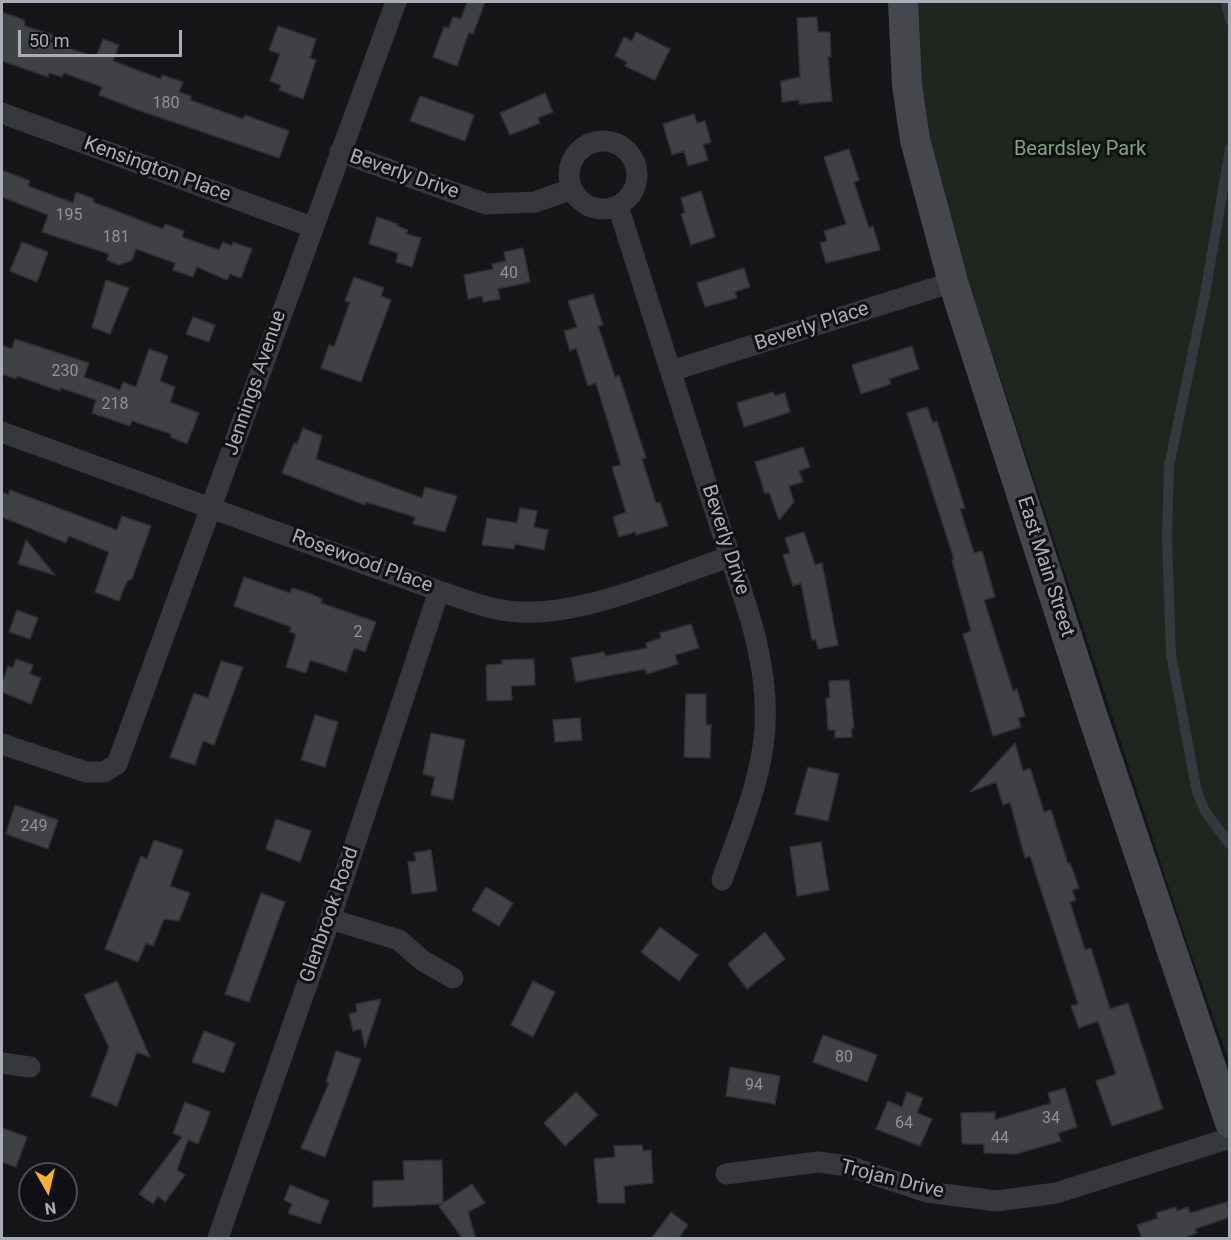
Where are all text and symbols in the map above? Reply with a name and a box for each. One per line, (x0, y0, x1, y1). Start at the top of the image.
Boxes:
scale bar (21, 18, 184, 56)
text: 50 m (29, 30, 69, 51)
house number: 180 (153, 94, 179, 114)
street label: Kensington Place (80, 132, 234, 208)
park label: Beardsley Park (1014, 138, 1146, 162)
street label: Beverly Drive (346, 145, 462, 205)
house number: 195 (56, 206, 82, 226)
house number: 181 (103, 228, 129, 248)
house number: 40 (500, 264, 518, 284)
street label: Beverly Place (752, 297, 872, 357)
street label: Jennings Avenue (220, 307, 292, 459)
house number: 230 (52, 362, 78, 382)
house number: 218 (102, 395, 128, 415)
street label: Beverly Drive (696, 482, 754, 598)
street label: East Main Street (1011, 494, 1079, 640)
street label: Rosewood Place (288, 525, 436, 599)
house number: 2 (354, 623, 362, 643)
house number: 249 (21, 817, 47, 837)
street label: Glenbrook Road (296, 844, 364, 986)
house number: 80 (835, 1048, 853, 1068)
house number: 94 (745, 1076, 763, 1096)
house number: 34 (1042, 1109, 1060, 1129)
house number: 64 (895, 1114, 913, 1134)
house number: 44 (991, 1129, 1009, 1149)
street label: Trojan Drive (838, 1156, 946, 1204)
north arrow (18, 1162, 78, 1222)
text: N (43, 1198, 57, 1219)

